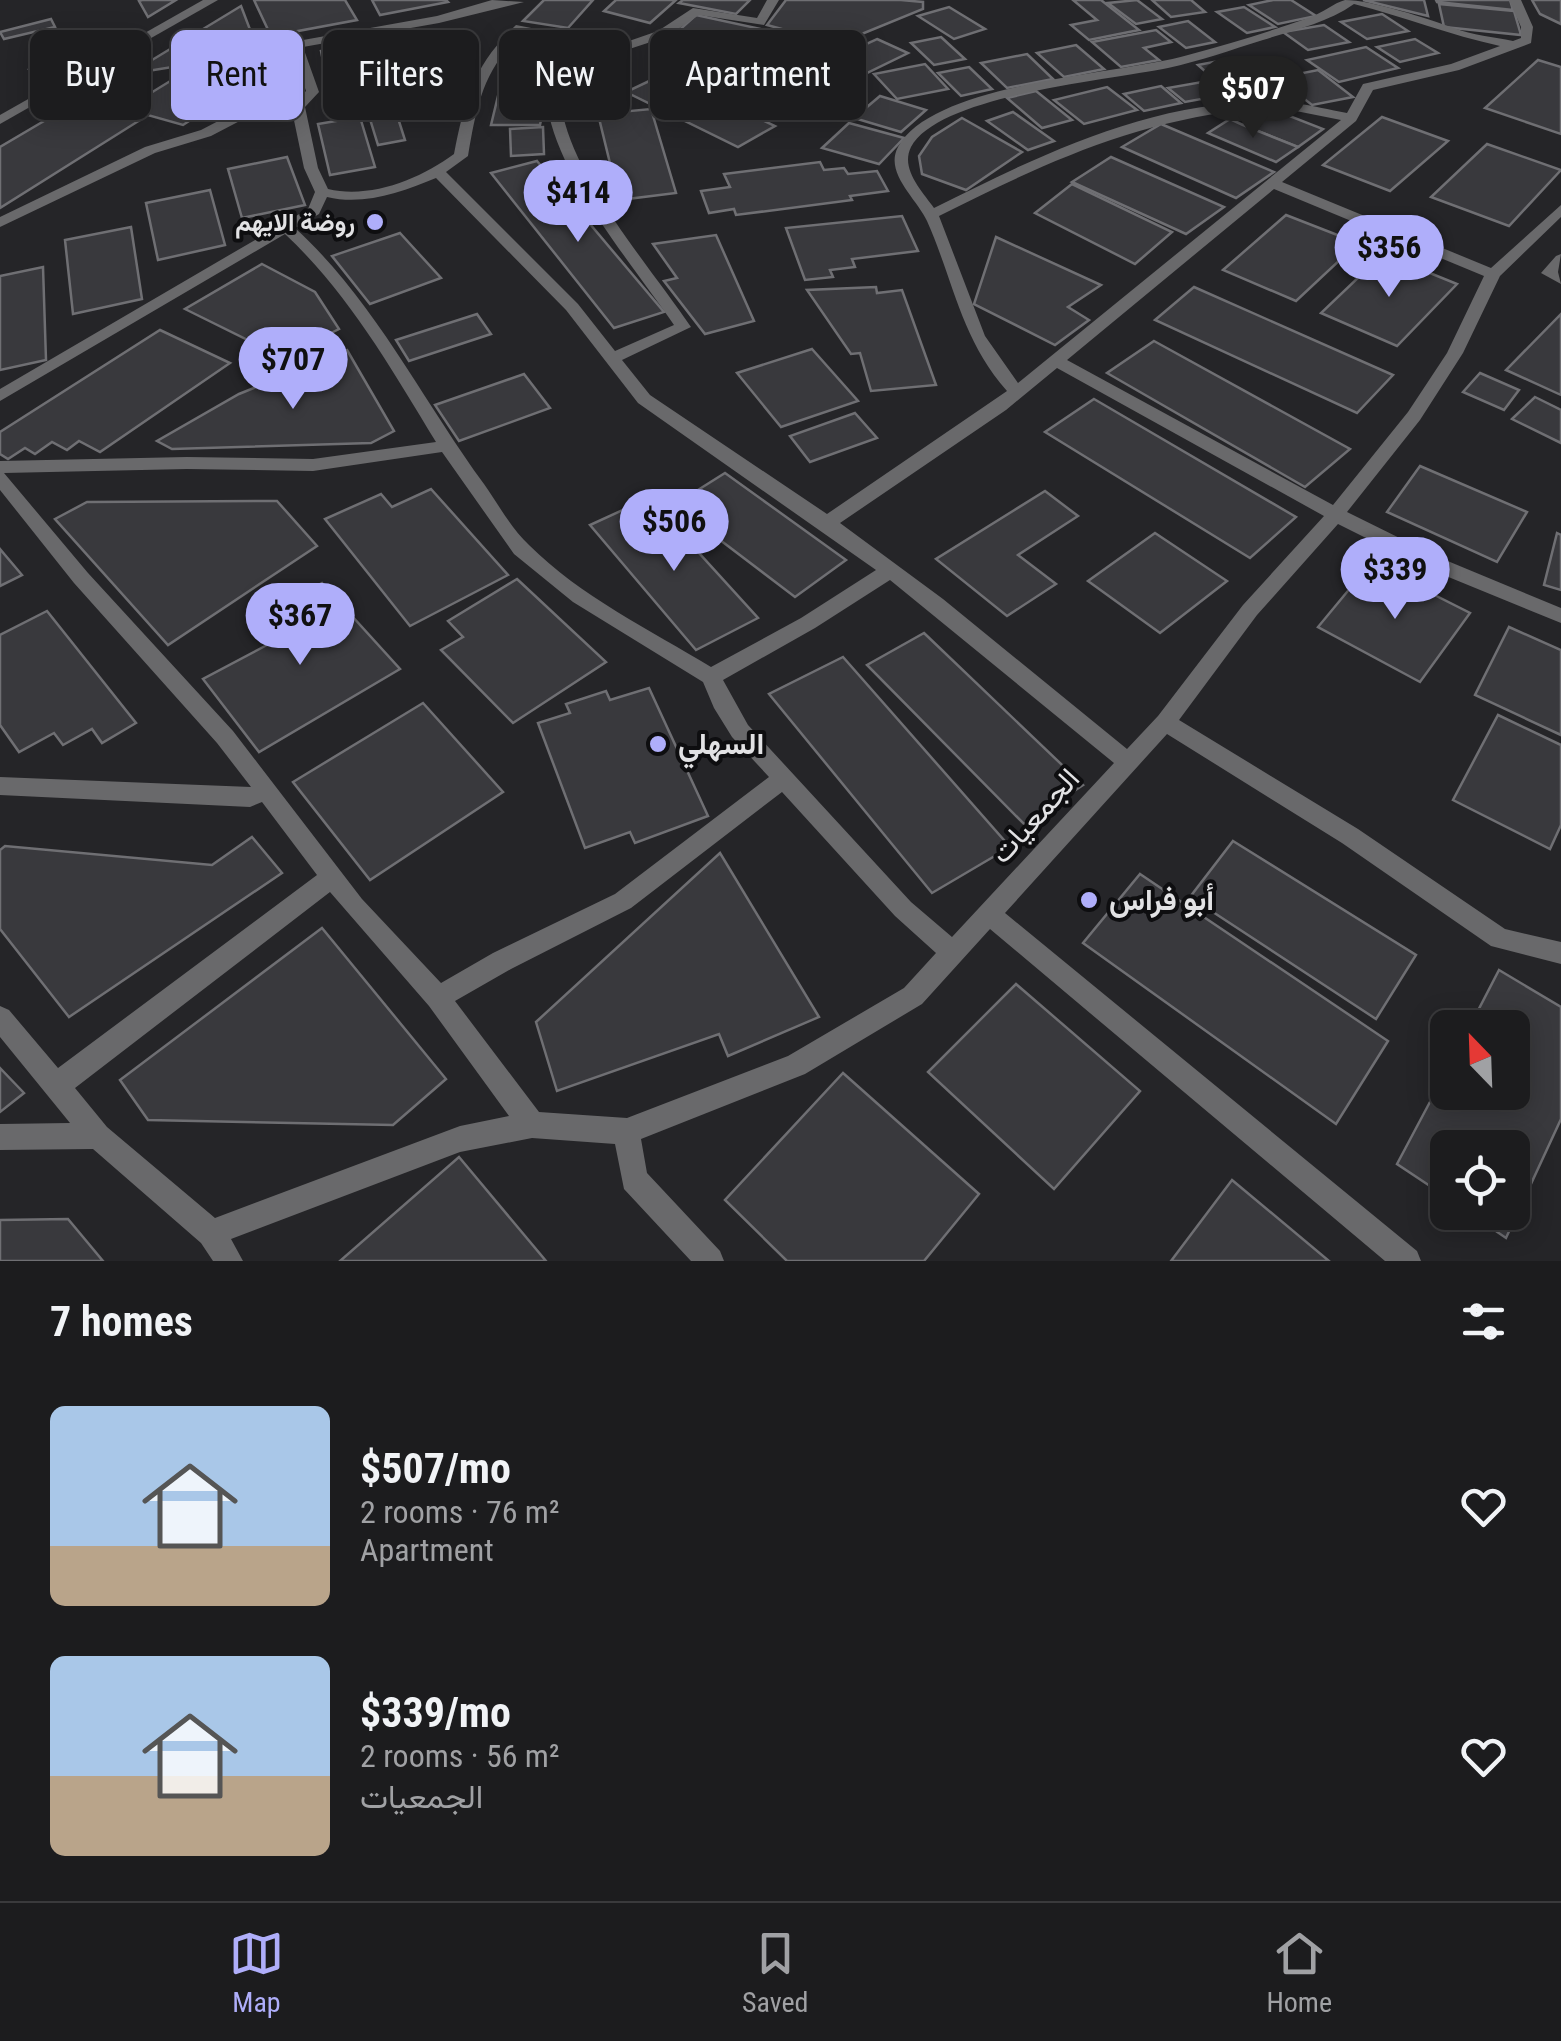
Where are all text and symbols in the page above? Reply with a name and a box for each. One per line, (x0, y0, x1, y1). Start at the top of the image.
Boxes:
chip: Buy (30, 30, 151, 120)
chip: Rent (171, 30, 303, 120)
chip: Filters (323, 30, 479, 120)
chip: New (499, 30, 630, 120)
chip: Apartment (650, 30, 866, 120)
pin: $507 (1194, 56, 1312, 141)
text: $507 (1221, 69, 1285, 107)
pin: $414 (519, 160, 637, 245)
text: $414 (546, 173, 610, 211)
place label: روضة الايهم (235, 208, 355, 239)
marker: روضة الايهم (364, 211, 386, 233)
pin: $356 (1330, 215, 1448, 300)
text: $356 (1357, 228, 1421, 266)
pin: $707 (234, 327, 352, 412)
text: $707 (261, 340, 325, 378)
pin: $506 (615, 489, 733, 574)
text: $506 (642, 502, 706, 540)
pin: $339 (1336, 537, 1454, 622)
text: $339 (1363, 550, 1427, 588)
pin: $367 (241, 583, 359, 668)
text: $367 (268, 596, 332, 634)
place label: السهلي (678, 726, 764, 769)
marker: السهلي (647, 733, 669, 755)
street label: الجمعيات (983, 761, 1086, 870)
place label: أبو فراس (1109, 882, 1214, 918)
marker: أبو فراس (1078, 889, 1100, 911)
north arrow (1430, 1010, 1530, 1110)
map controls (1430, 1010, 1530, 1230)
button: locate (1430, 1130, 1530, 1230)
icon: filters (1456, 1294, 1511, 1349)
text: 7 homes (50, 1297, 193, 1346)
text: $507/mo (360, 1444, 511, 1493)
icon: home (130, 1446, 250, 1566)
icon: heart (1456, 1479, 1511, 1534)
text: 2 rooms · 76 m² (360, 1493, 559, 1531)
text: Apartment (360, 1531, 494, 1569)
text: $339/mo (360, 1688, 511, 1737)
icon: home (130, 1696, 250, 1816)
icon: heart (1456, 1729, 1511, 1784)
text: 2 rooms · 56 m² (360, 1737, 559, 1775)
text: الجمعيات (360, 1778, 483, 1816)
tab: Map (229, 1926, 284, 2019)
tab: Saved (742, 1926, 808, 2019)
tab: Home (1266, 1926, 1332, 2019)

